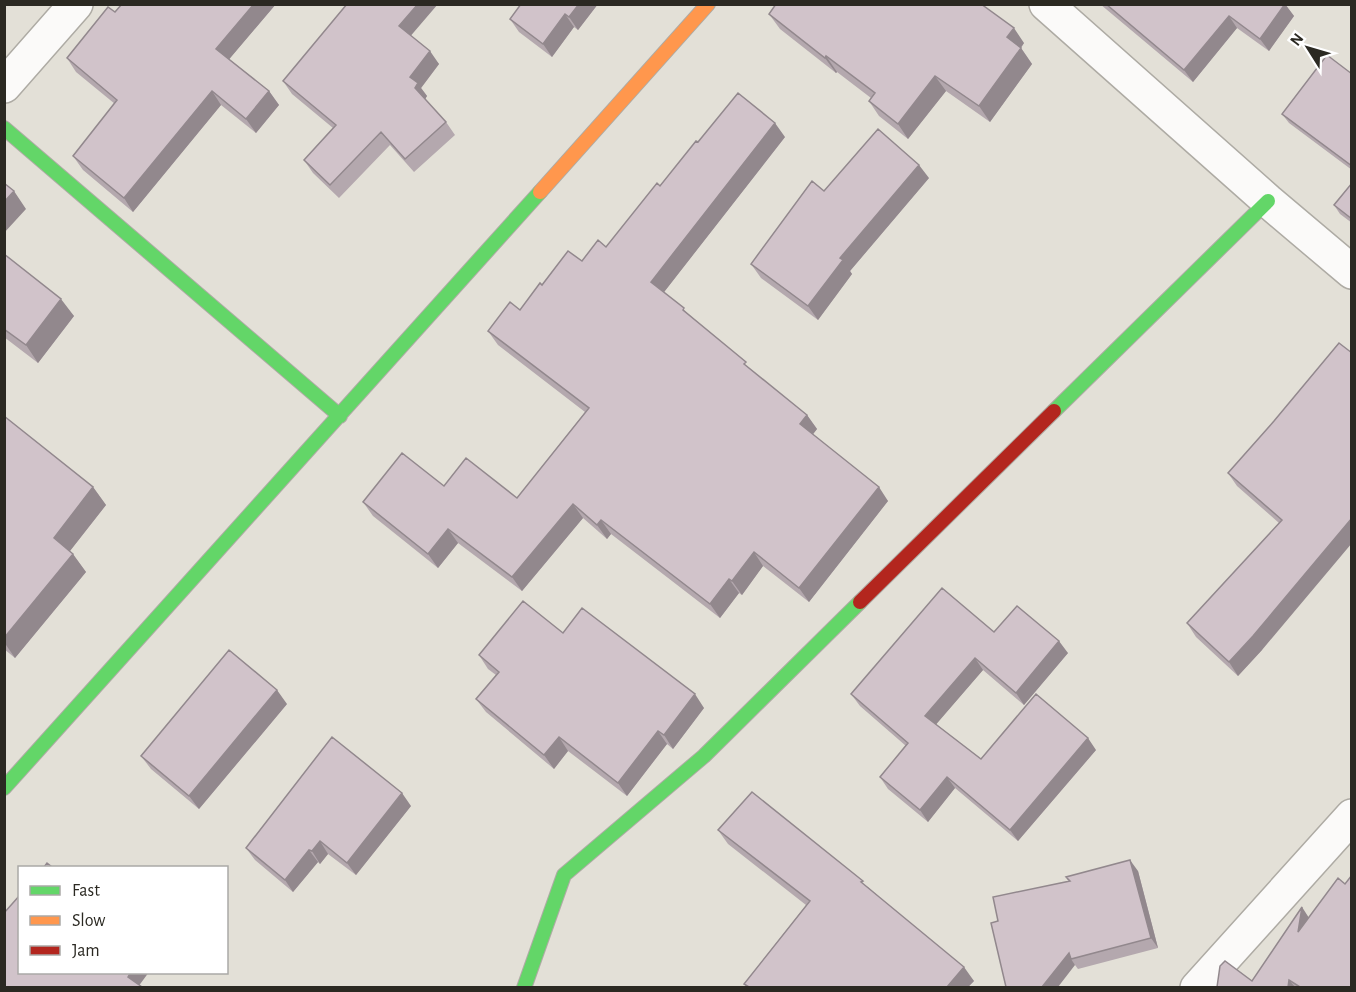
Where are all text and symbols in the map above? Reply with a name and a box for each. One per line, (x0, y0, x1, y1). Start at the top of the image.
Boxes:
north arrow (1278, 18, 1338, 78)
text: N (1287, 30, 1307, 49)
legend (18, 866, 228, 974)
text: Fast (72, 882, 100, 900)
text: Slow (72, 912, 105, 930)
text: Jam (72, 942, 100, 960)

